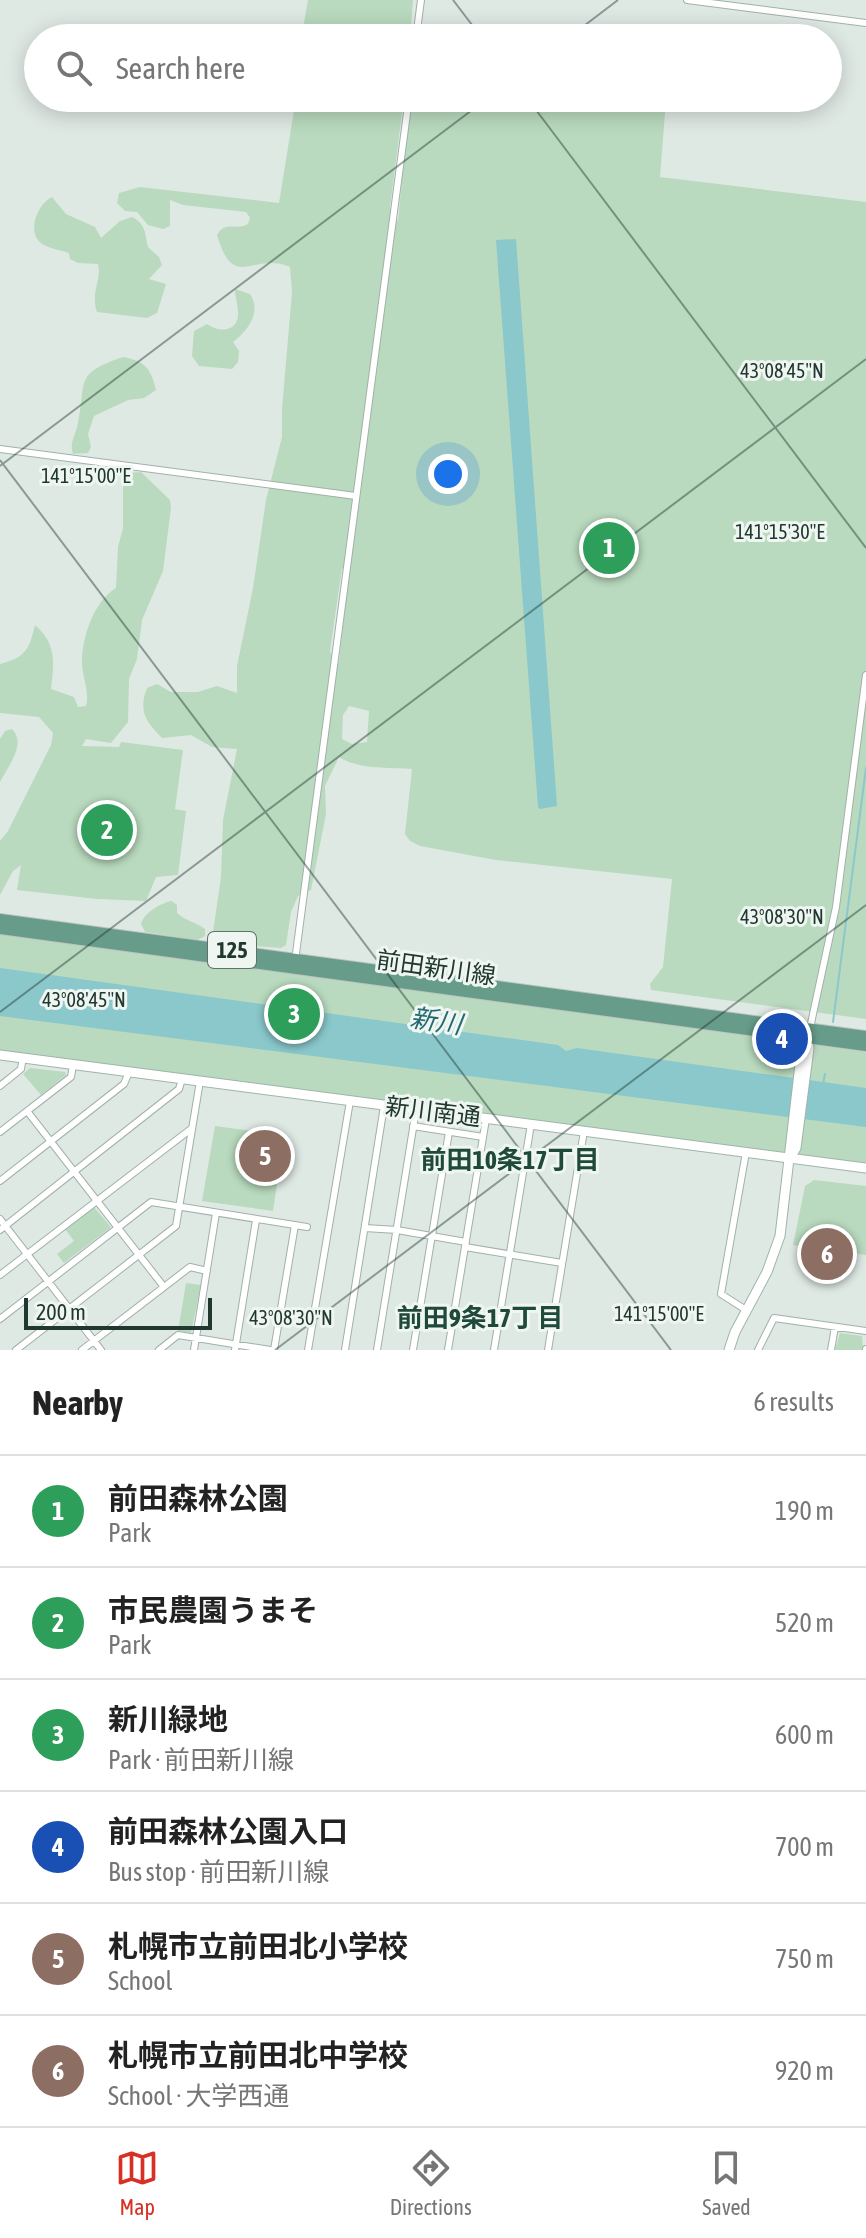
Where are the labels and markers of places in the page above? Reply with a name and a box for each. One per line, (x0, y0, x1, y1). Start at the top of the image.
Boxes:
pin: 1 (583, 518, 635, 578)
pin: 2 (81, 800, 133, 860)
pin: 3 (268, 984, 320, 1044)
pin: 4 (756, 1009, 808, 1069)
pin: 5 (239, 1126, 291, 1186)
pin: 6 (801, 1224, 853, 1284)

